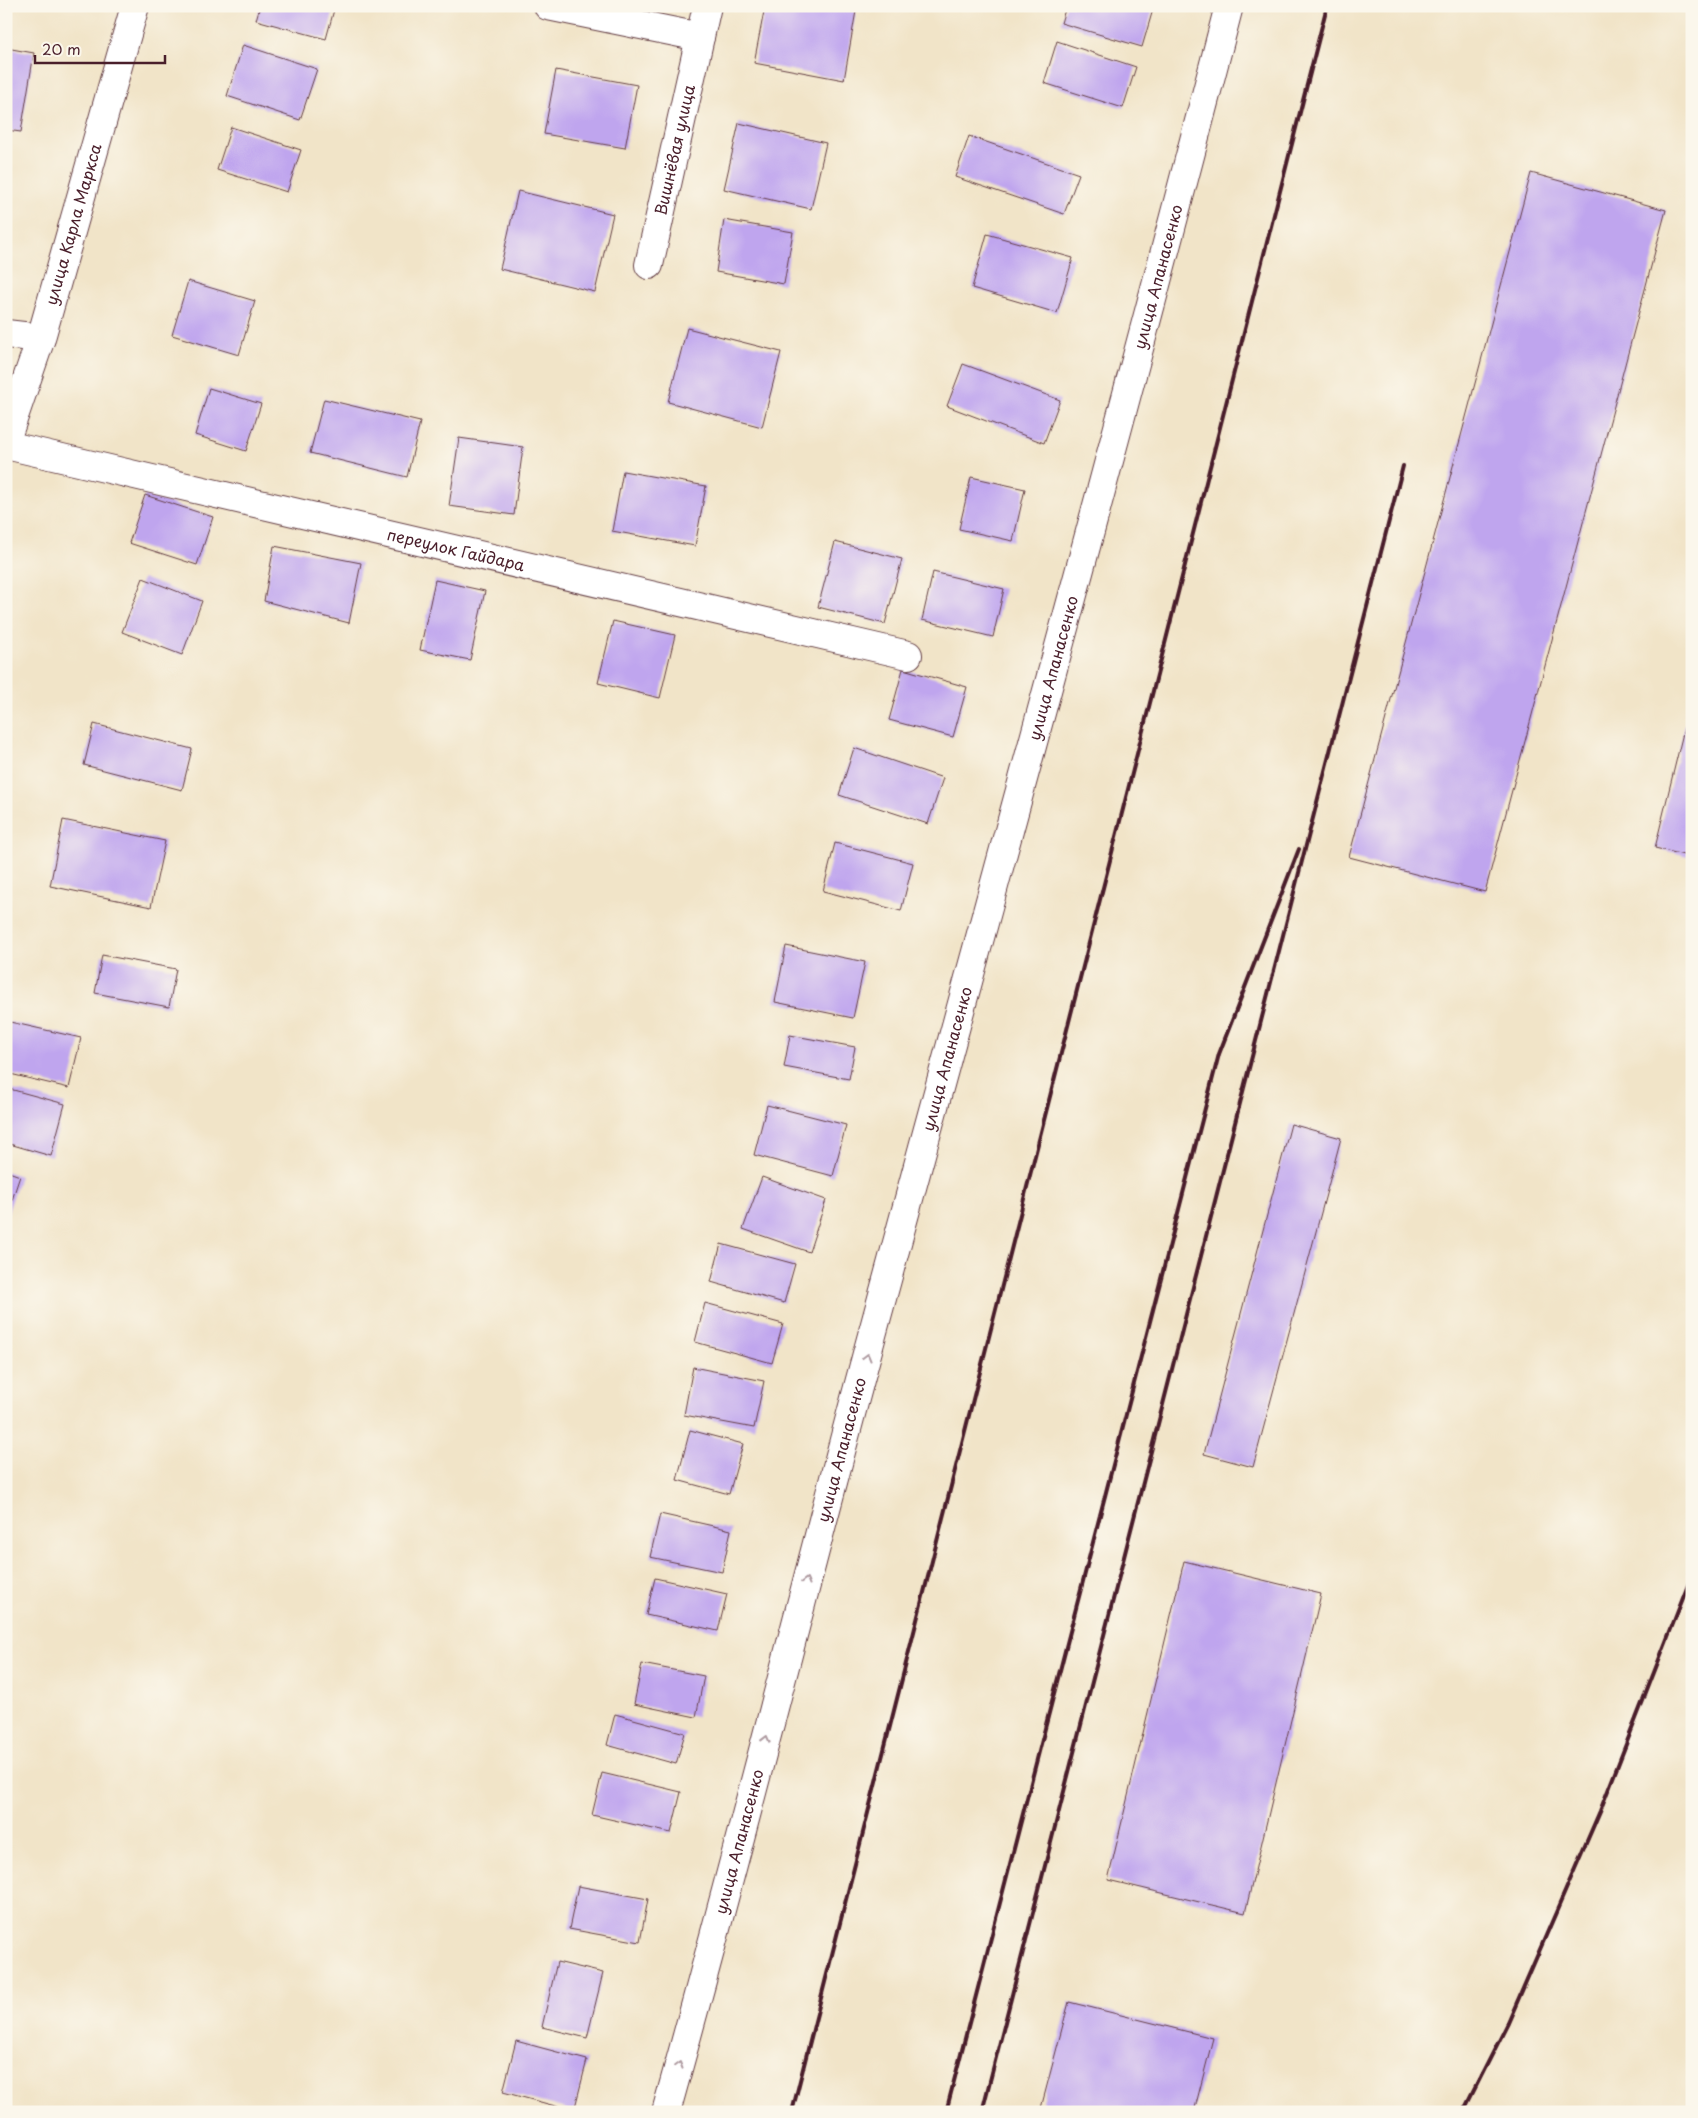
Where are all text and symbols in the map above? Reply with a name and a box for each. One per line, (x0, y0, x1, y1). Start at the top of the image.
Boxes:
scale bar (35, 32, 165, 64)
text: 20 m (42, 37, 81, 60)
street label: Вишнёвая улица (648, 82, 700, 217)
street label: улица Карла Маркса (38, 140, 107, 308)
street label: улица Апанасенко (1126, 201, 1188, 352)
street label: переулок Гайдара (385, 521, 527, 576)
street label: улица Апанасенко (1021, 593, 1083, 743)
street label: улица Апанасенко (915, 983, 977, 1134)
one-way arrow (861, 1353, 871, 1361)
street label: улица Апанасенко (810, 1374, 871, 1525)
one-way arrow (801, 1578, 811, 1586)
one-way arrow (760, 1734, 771, 1743)
street label: улица Апанасенко (708, 1766, 769, 1917)
one-way arrow (674, 2061, 684, 2069)

